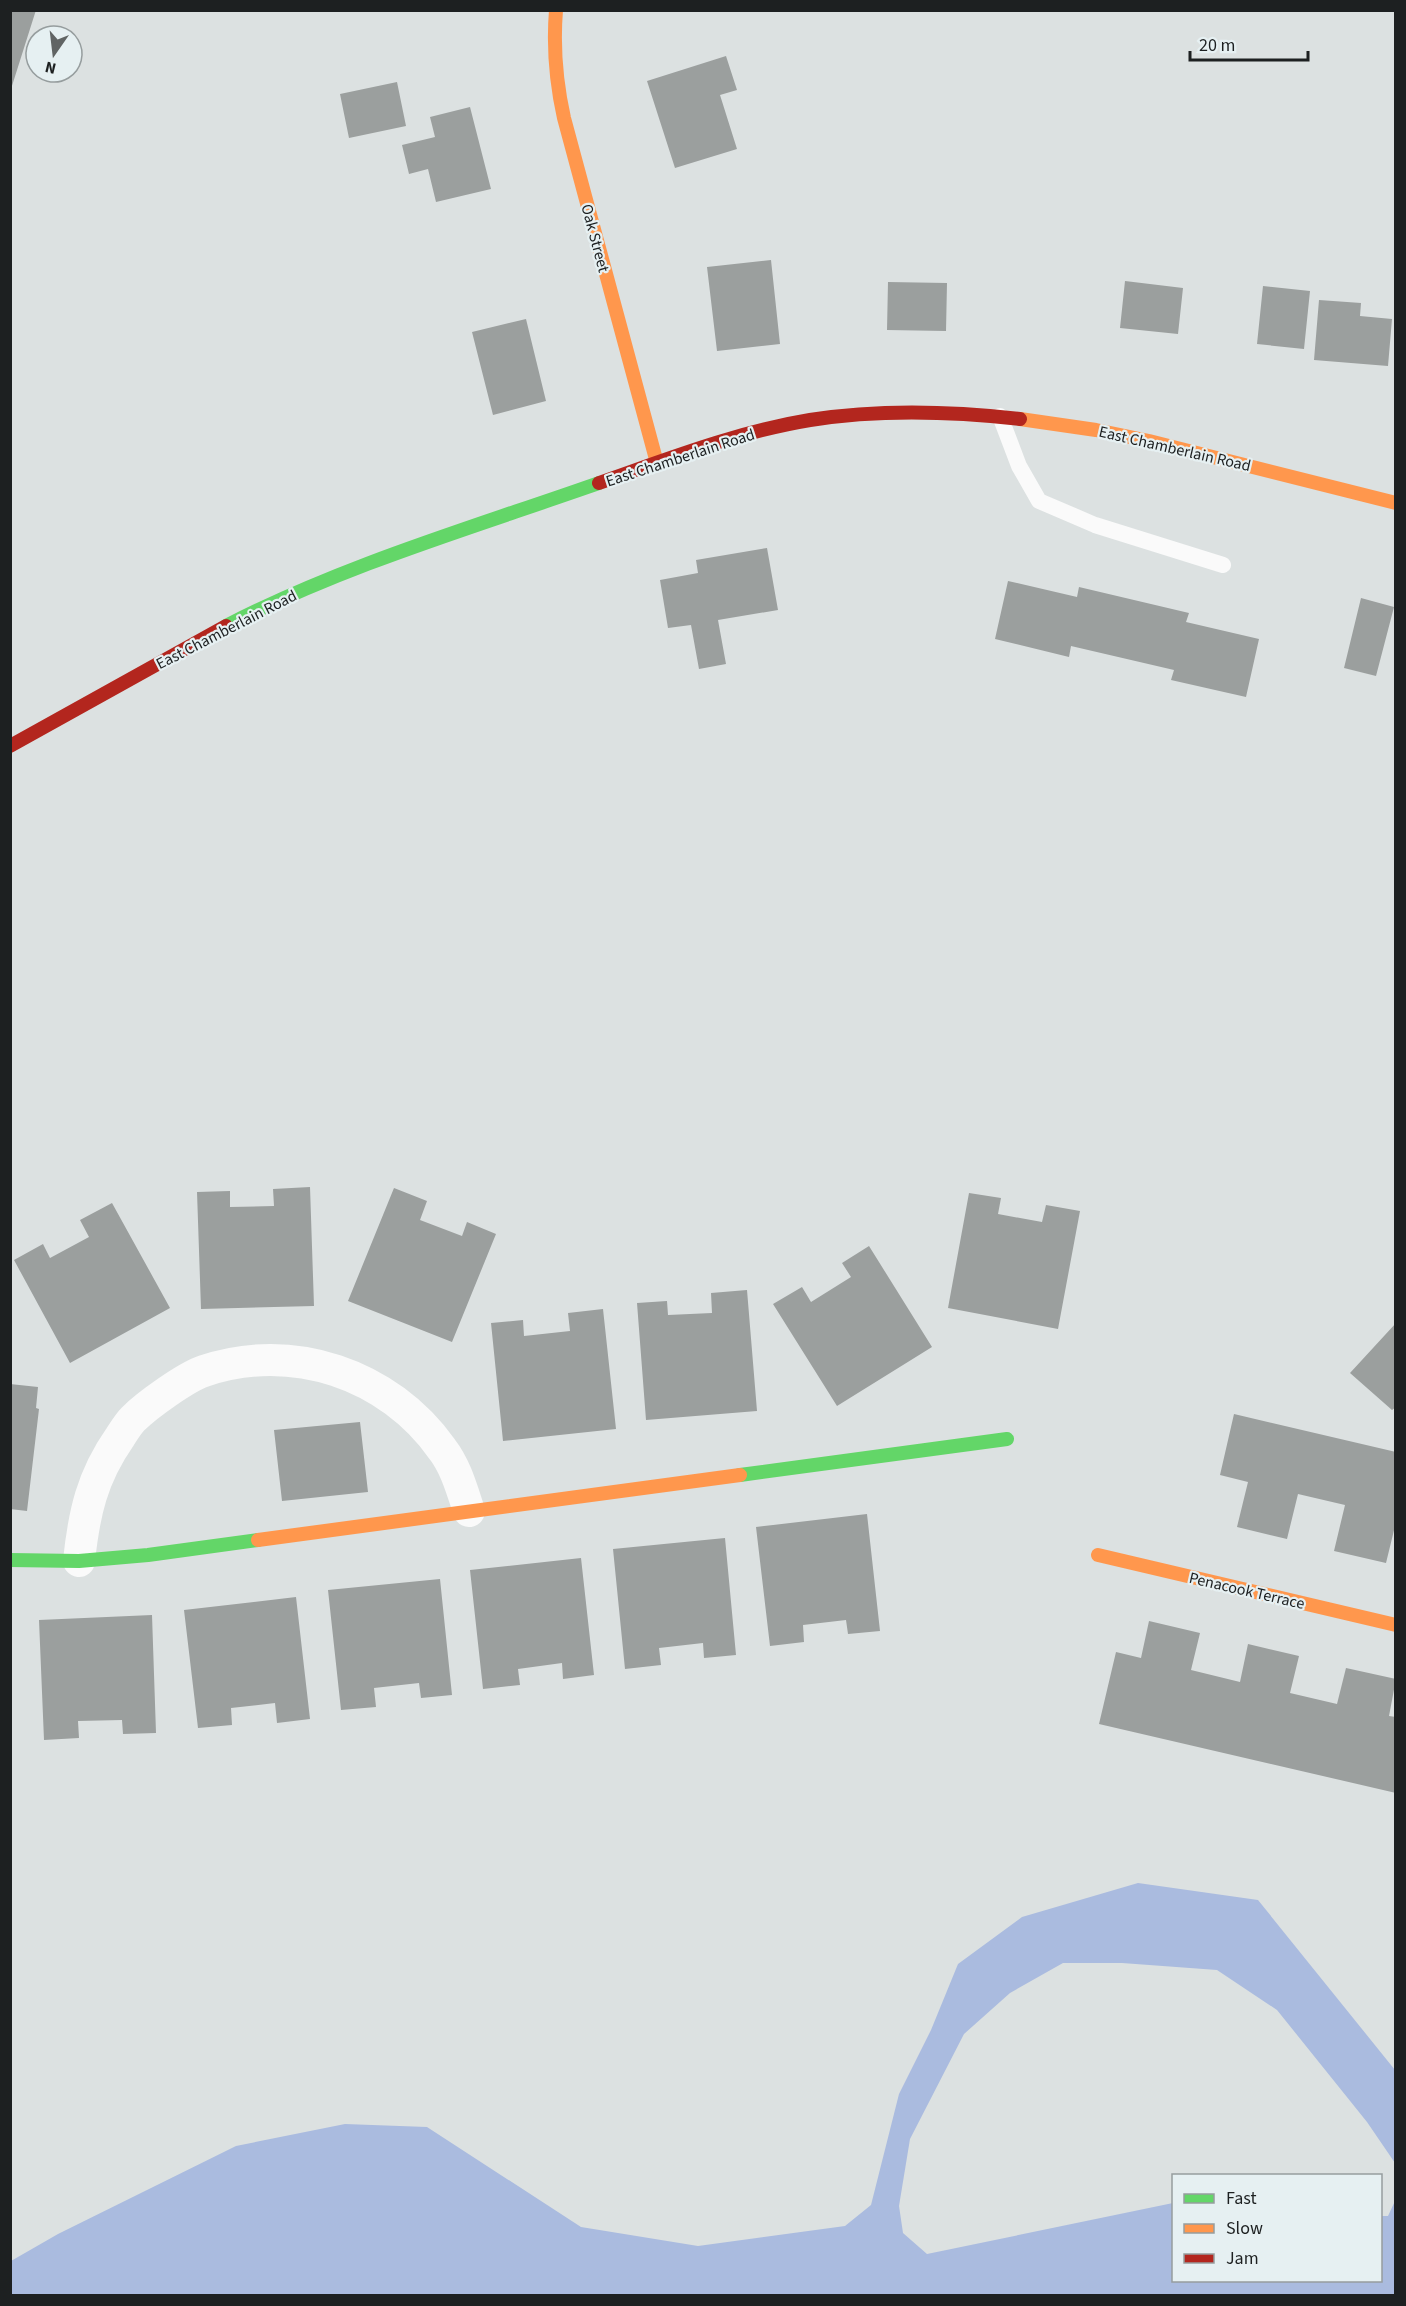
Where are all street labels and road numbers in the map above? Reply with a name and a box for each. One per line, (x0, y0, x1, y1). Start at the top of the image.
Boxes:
street label: Oak Street (575, 202, 615, 275)
street label: East Chamberlain Road (1097, 421, 1253, 477)
street label: East Chamberlain Road (603, 423, 758, 492)
street label: East Chamberlain Road (152, 585, 301, 675)
street label: Penacook Terrace (1187, 1567, 1307, 1615)

